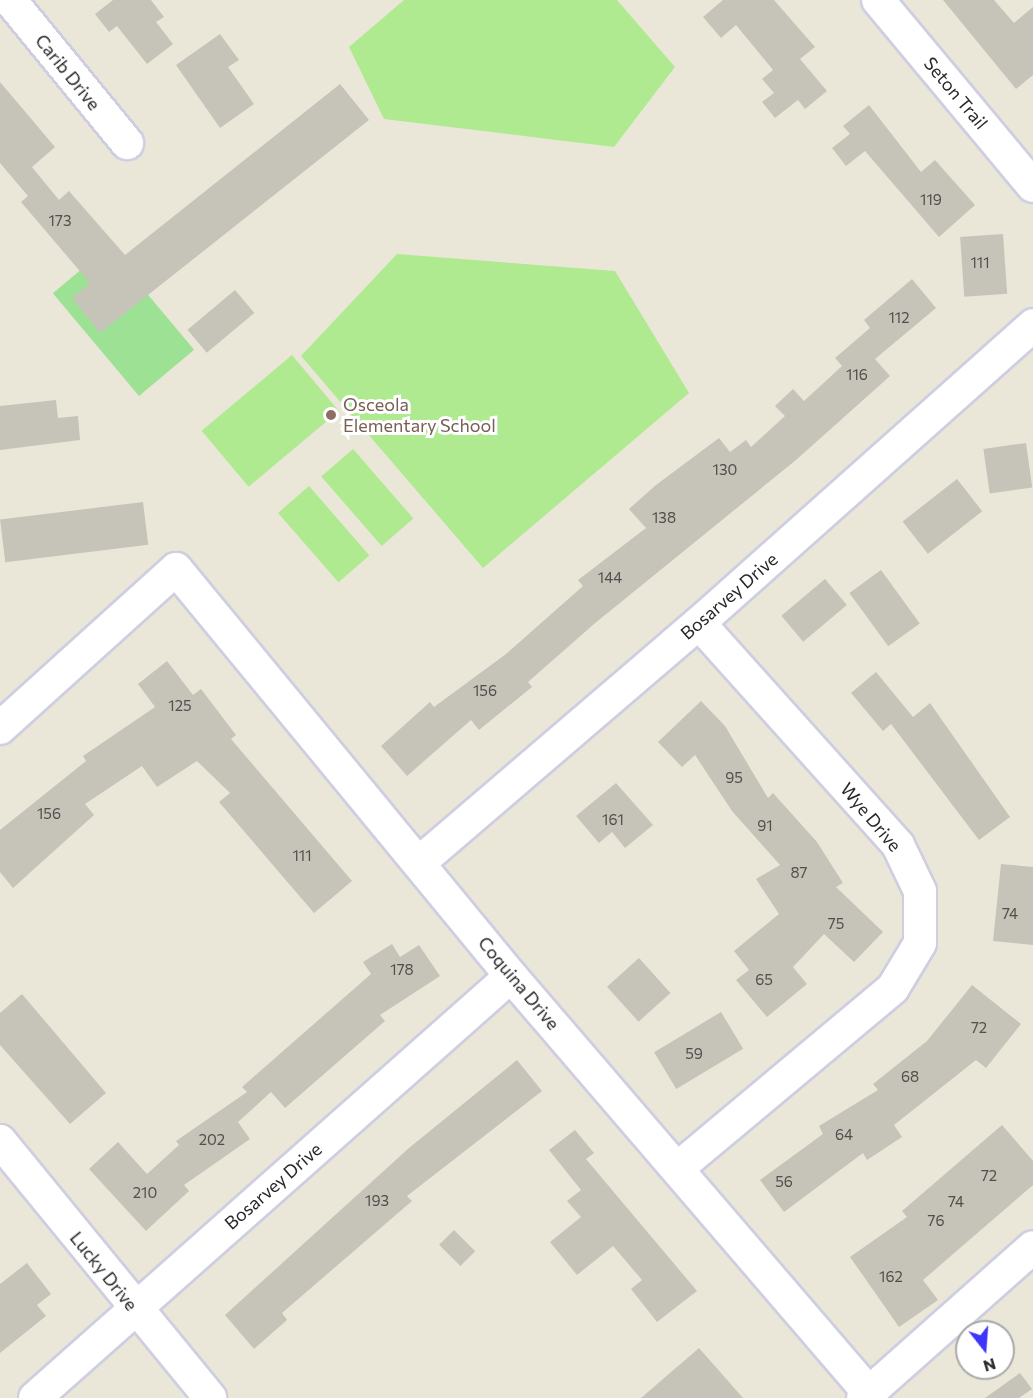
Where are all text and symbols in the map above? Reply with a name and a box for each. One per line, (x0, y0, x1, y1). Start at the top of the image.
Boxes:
street label: Carib Drive (31, 30, 105, 114)
street label: Seton Trail (920, 53, 992, 133)
house number: 119 (920, 191, 942, 209)
house number: 173 (49, 212, 71, 230)
house number: 111 (970, 254, 990, 272)
house number: 112 (888, 309, 910, 327)
house number: 116 (846, 366, 868, 384)
place label: Osceola Elementary School (343, 394, 496, 436)
marker: Osceola Elementary School (324, 408, 338, 422)
house number: 130 (713, 461, 737, 479)
house number: 138 (652, 509, 676, 527)
street label: Bosarvey Drive (676, 548, 782, 644)
house number: 144 (598, 569, 622, 587)
house number: 156 (473, 682, 497, 700)
house number: 125 (168, 697, 192, 715)
house number: 95 (725, 769, 743, 787)
street label: Wye Drive (836, 778, 906, 856)
house number: 156 (37, 805, 61, 823)
house number: 161 (602, 811, 624, 829)
house number: 91 (757, 817, 773, 835)
house number: 111 (292, 847, 312, 865)
house number: 87 (791, 864, 807, 882)
house number: 74 (1002, 905, 1018, 923)
house number: 75 (828, 915, 844, 933)
street label: Coquina Drive (474, 932, 564, 1034)
house number: 178 (390, 961, 414, 979)
house number: 65 (755, 971, 773, 989)
house number: 72 (971, 1019, 987, 1037)
house number: 59 (685, 1045, 703, 1063)
house number: 68 (901, 1068, 919, 1086)
house number: 64 (835, 1126, 853, 1144)
house number: 202 (199, 1131, 225, 1149)
street label: Bosarvey Drive (220, 1138, 326, 1234)
house number: 72 (981, 1167, 997, 1185)
house number: 56 (775, 1173, 793, 1191)
house number: 210 (133, 1184, 157, 1202)
house number: 193 (365, 1192, 389, 1210)
house number: 74 (948, 1193, 964, 1211)
house number: 76 (928, 1212, 944, 1230)
street label: Lucky Drive (66, 1227, 142, 1315)
house number: 162 (879, 1268, 903, 1286)
north arrow (955, 1320, 1015, 1380)
text: N (981, 1355, 998, 1377)

